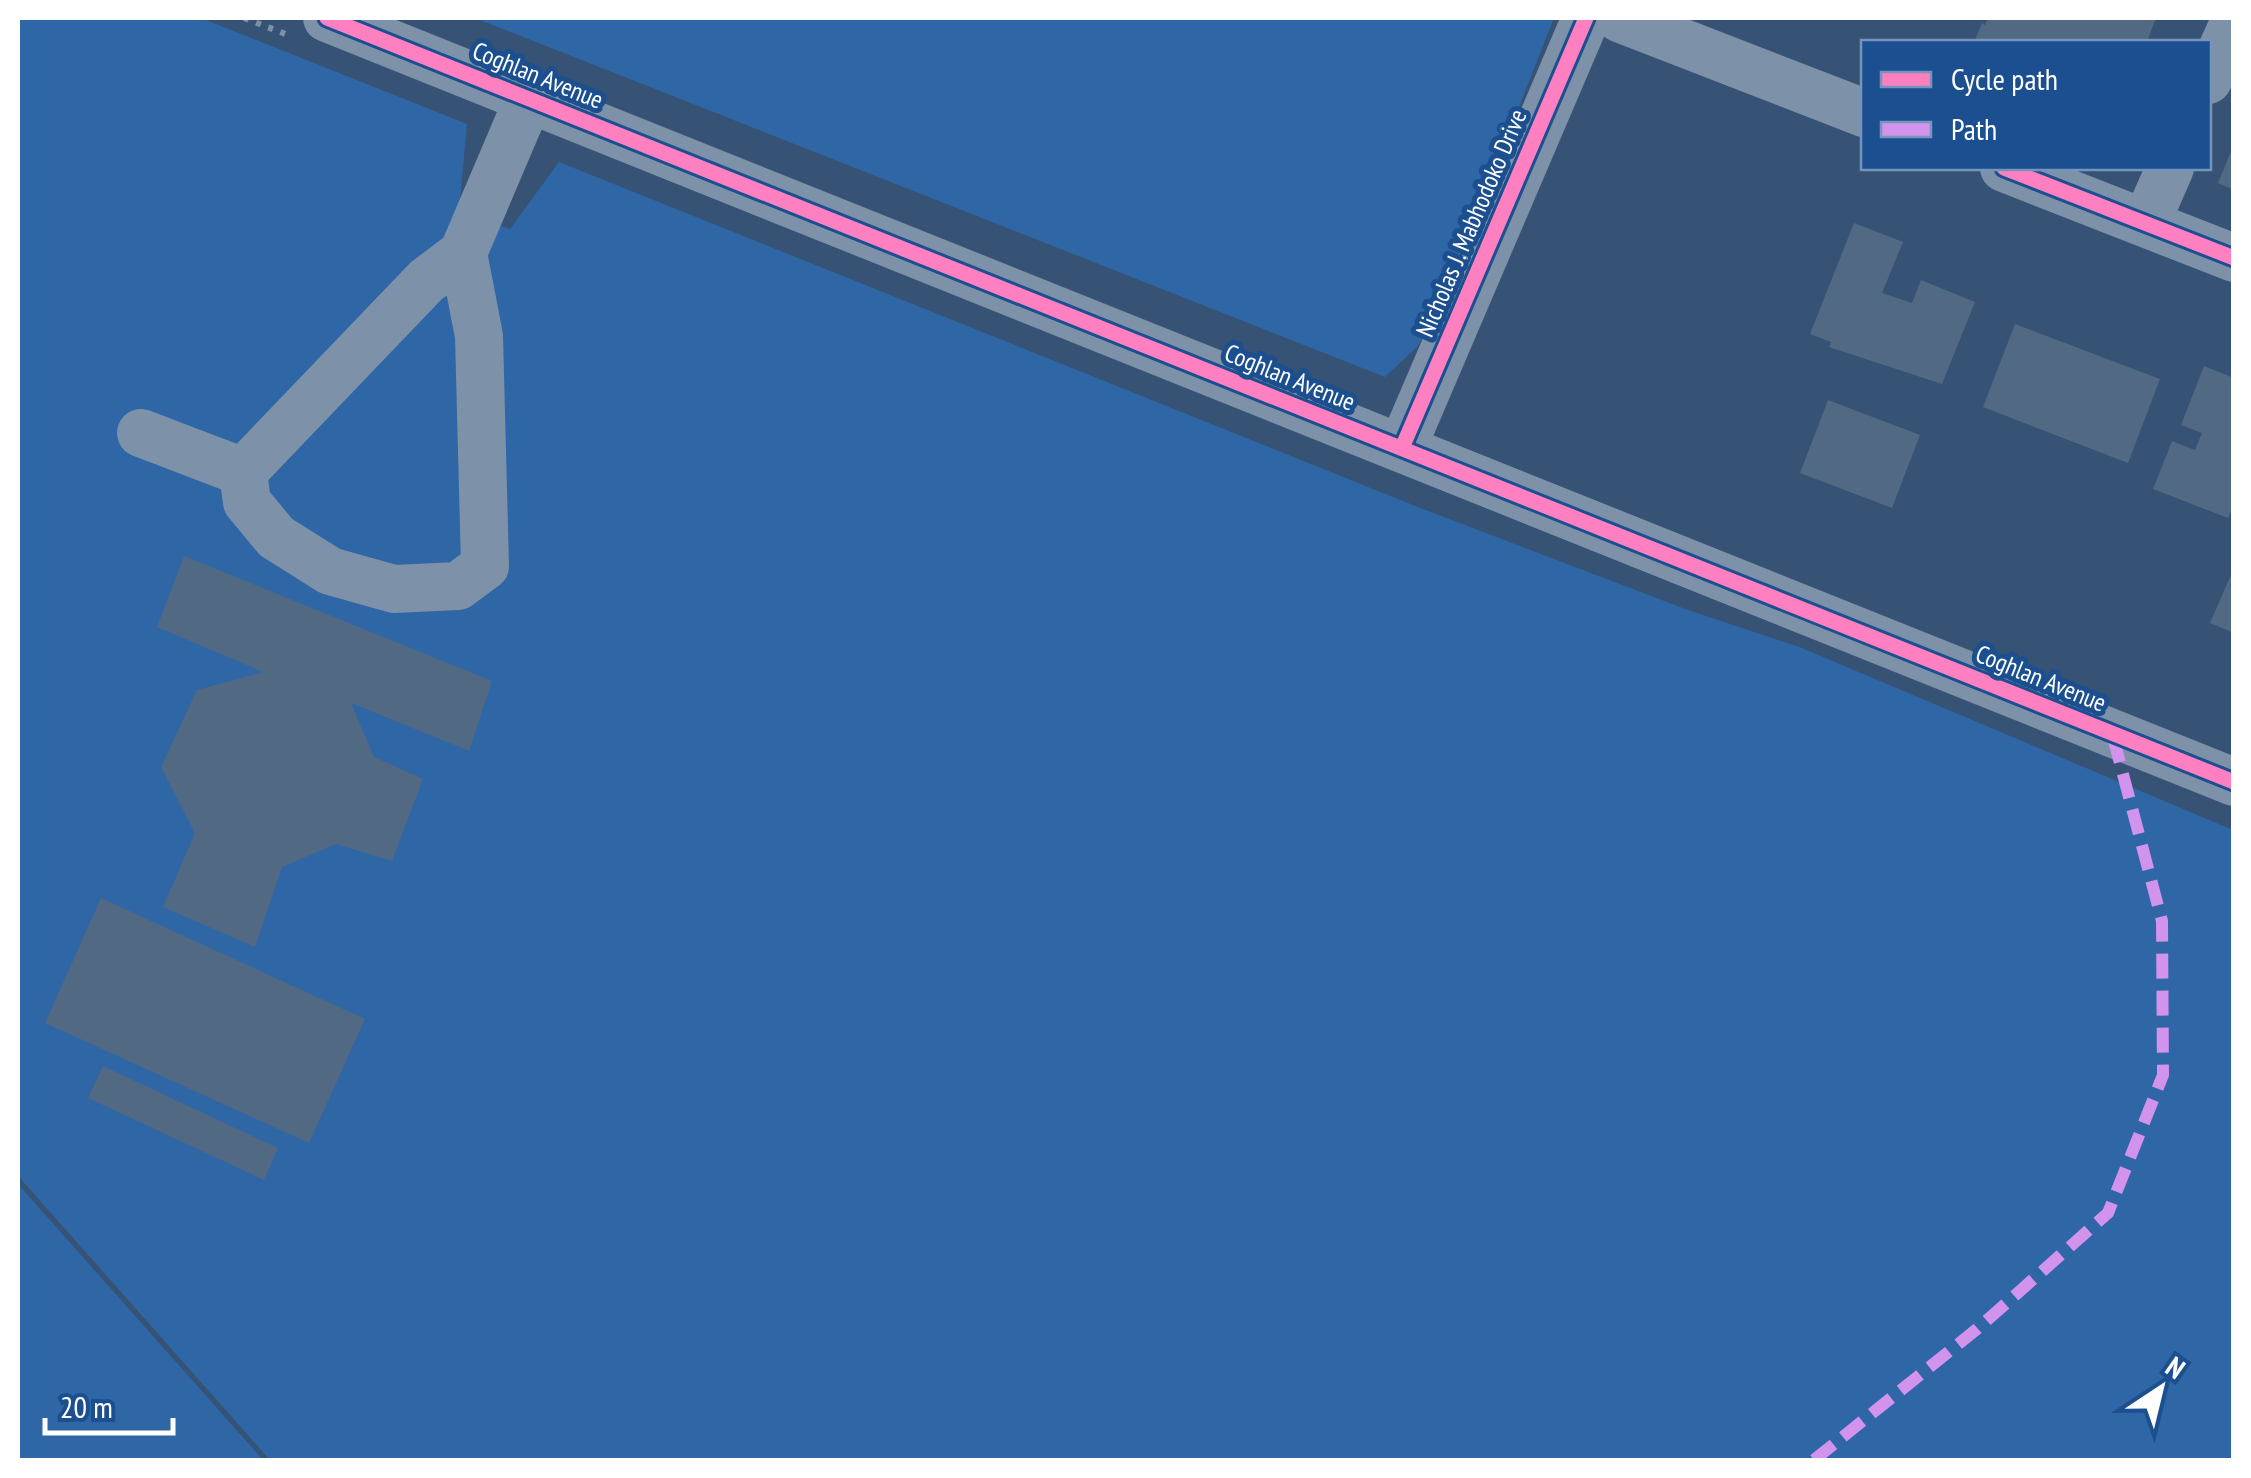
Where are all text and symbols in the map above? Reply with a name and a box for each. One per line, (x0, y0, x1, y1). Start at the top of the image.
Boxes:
street label: Coghlan Avenue (468, 34, 608, 116)
legend (1861, 40, 2211, 170)
text: Cycle path (1951, 59, 2058, 98)
street label: Nicholas J. Mabhodoko Drive (1409, 104, 1533, 342)
text: Path (1951, 109, 1997, 148)
street label: Coghlan Avenue (1220, 336, 1360, 418)
street label: Coghlan Avenue (1971, 637, 2111, 719)
north arrow (2111, 1338, 2211, 1438)
text: N (2159, 1348, 2192, 1387)
scale bar (45, 1373, 172, 1435)
text: 20 m (60, 1387, 113, 1426)

